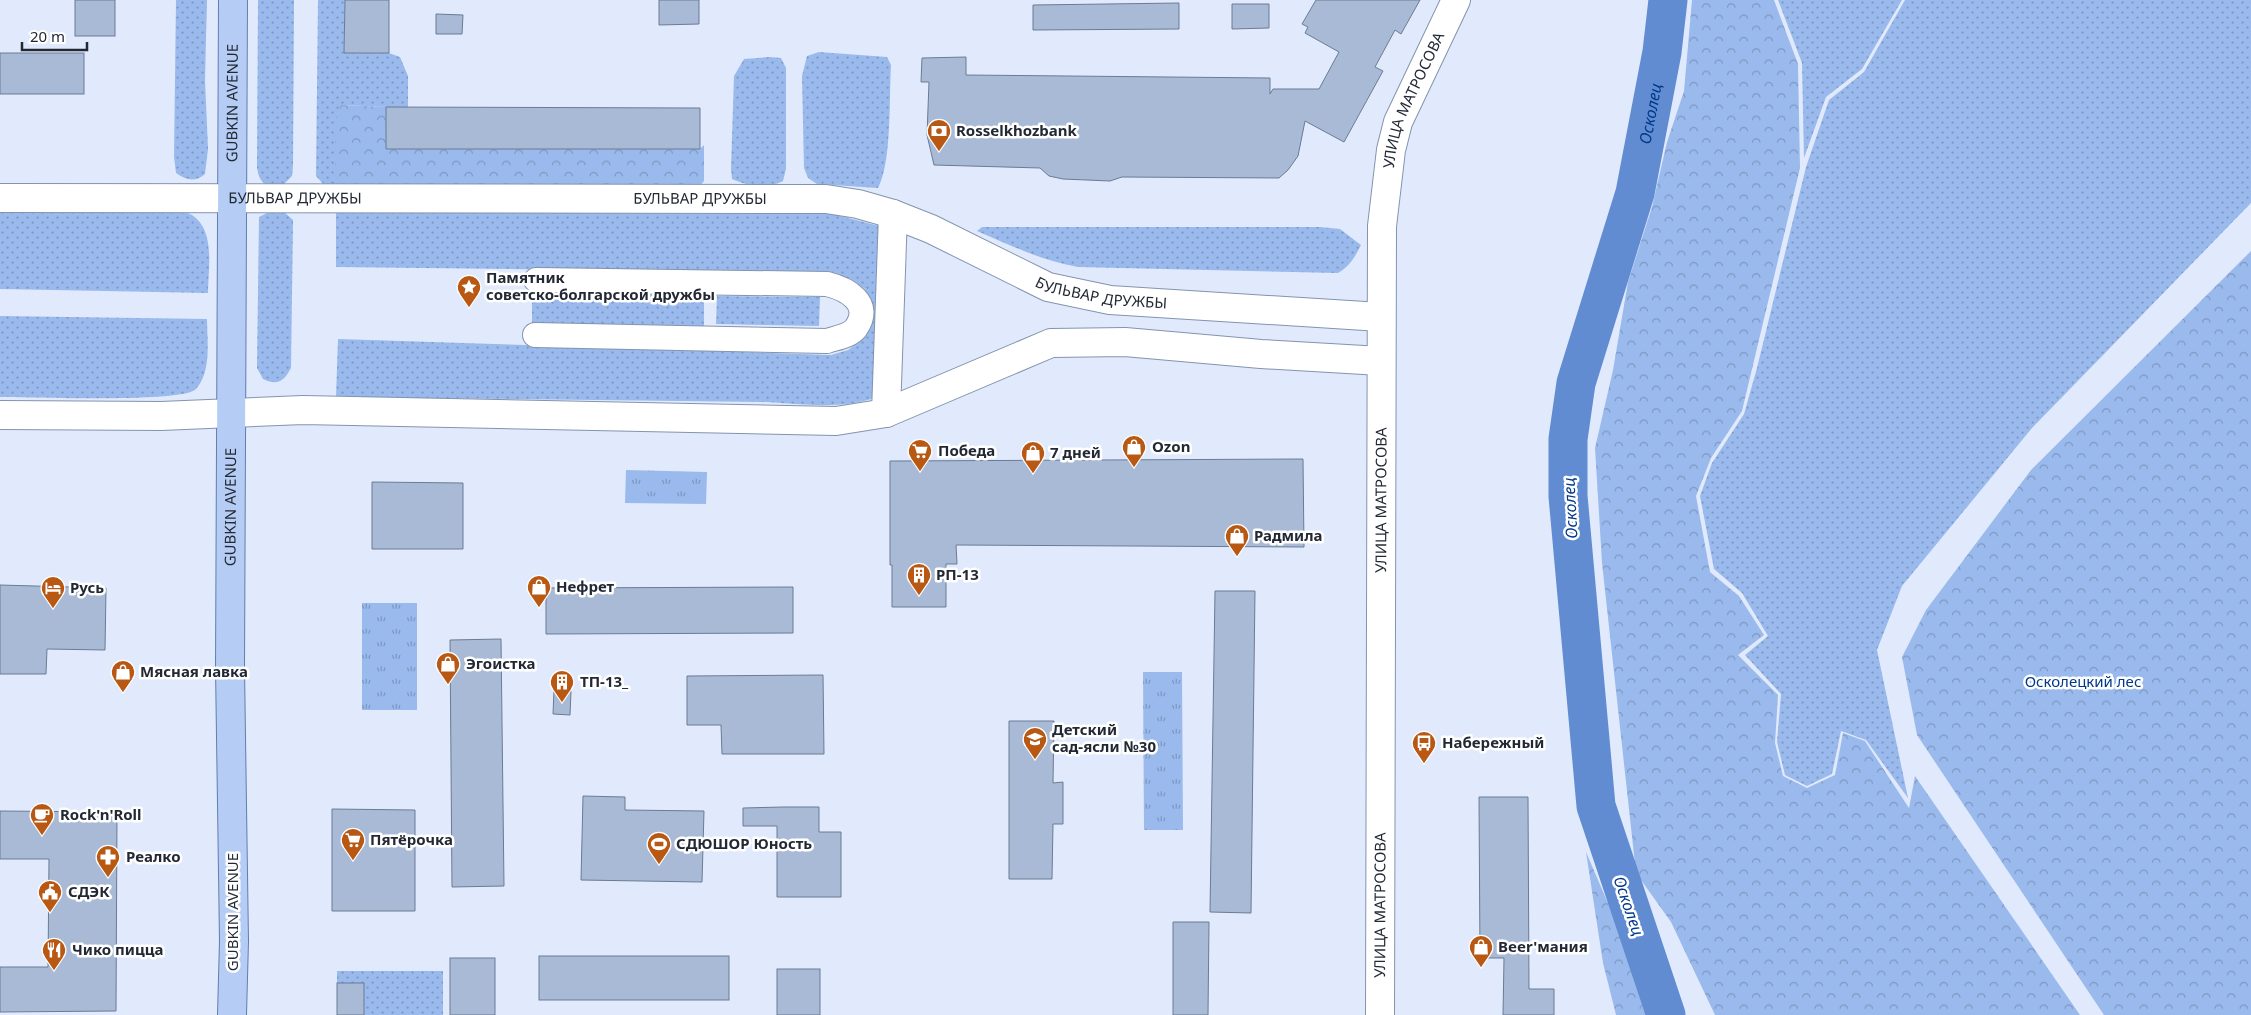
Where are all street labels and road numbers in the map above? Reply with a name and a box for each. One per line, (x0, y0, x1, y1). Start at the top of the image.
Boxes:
street label: УЛИЦА МАТРОСОВА (1378, 28, 1449, 169)
street label: GUBKIN AVENUE (221, 44, 242, 162)
street label: БУЛЬВАР ДРУЖБЫ (228, 187, 362, 207)
street label: БУЛЬВАР ДРУЖБЫ (633, 188, 767, 208)
street label: БУЛЬВАР ДРУЖБЫ (1032, 271, 1168, 313)
street label: УЛИЦА МАТРОСОВА (1370, 427, 1390, 573)
street label: GUBKIN AVENUE (219, 448, 240, 566)
street label: УЛИЦА МАТРОСОВА (1369, 832, 1389, 978)
street label: GUBKIN AVENUE (222, 853, 242, 971)

